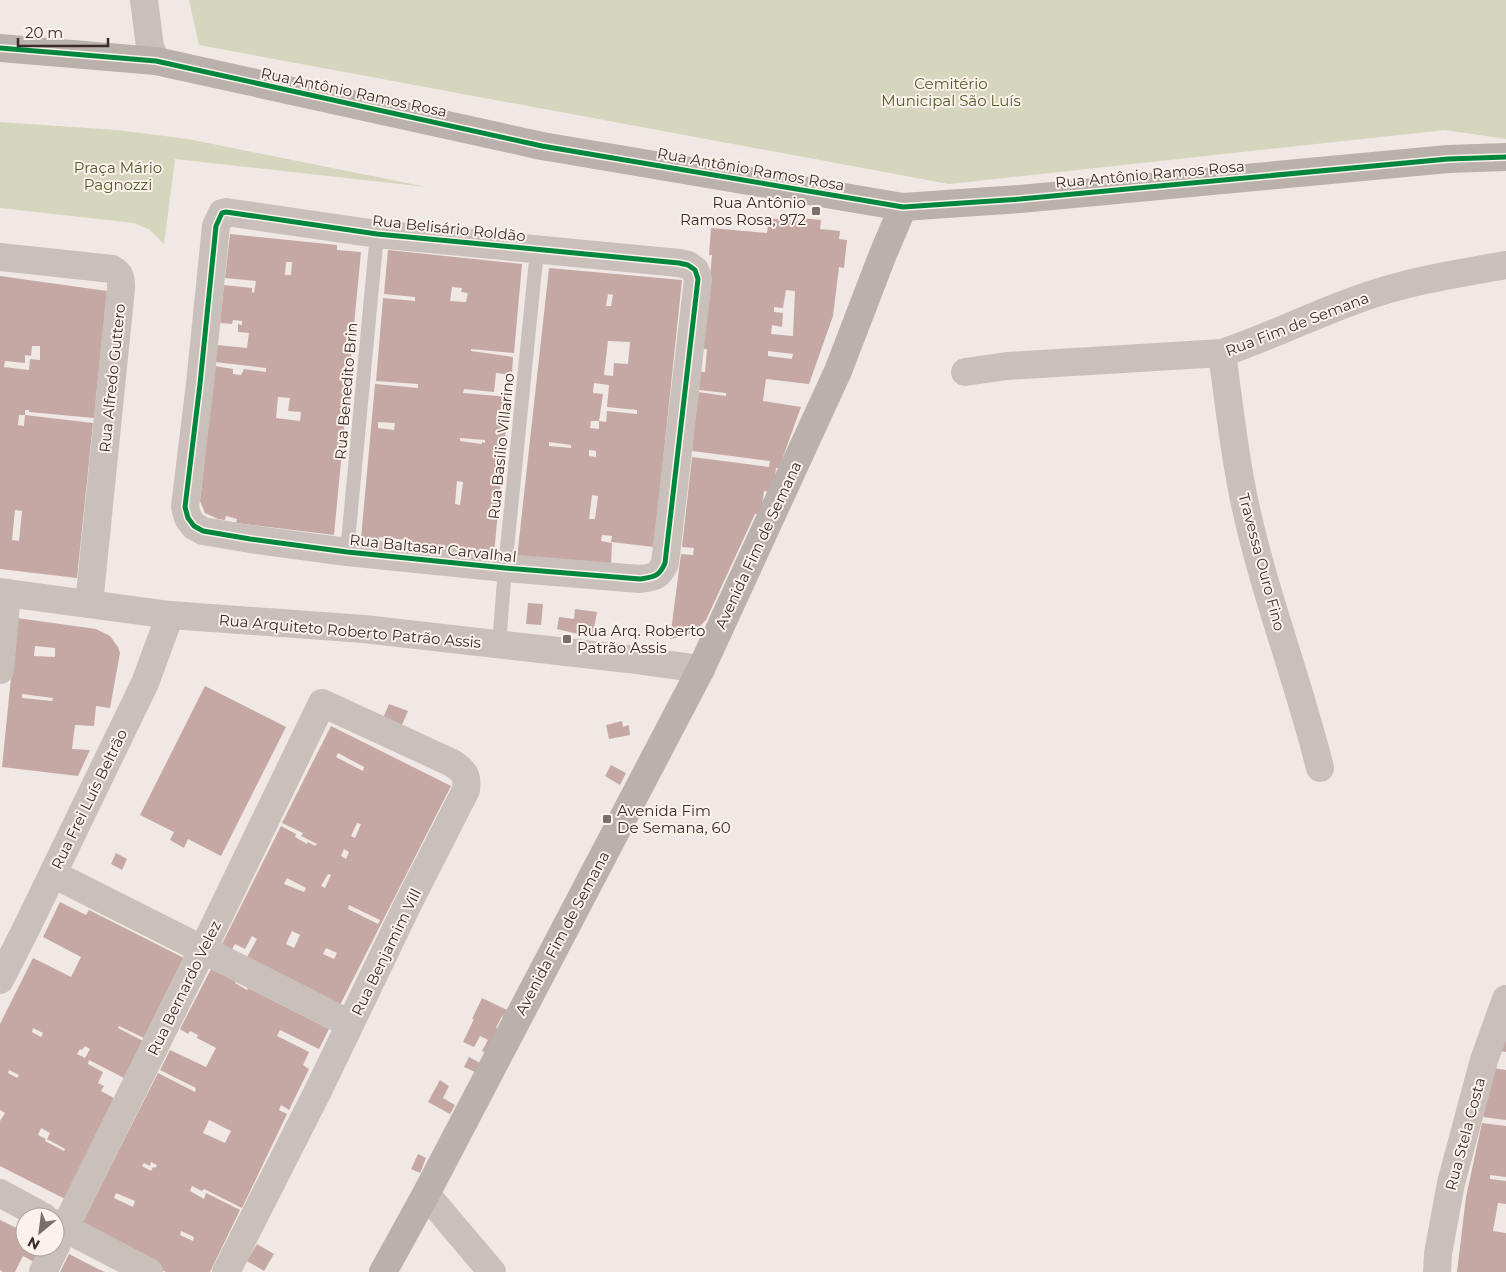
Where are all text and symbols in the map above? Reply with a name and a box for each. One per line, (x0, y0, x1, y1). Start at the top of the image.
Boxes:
scale bar (18, 15, 108, 47)
text: 20 m (25, 23, 63, 42)
street label: Rua Antônio Ramos Rosa (259, 63, 449, 121)
park label: Cemitério Municipal São Luís (881, 74, 1021, 110)
street label: Rua Antônio Ramos Rosa (656, 143, 846, 195)
street label: Rua Antônio Ramos Rosa (1055, 156, 1245, 192)
park label: Praça Mário Pagnozzi (74, 158, 162, 194)
place label: Rua Antônio Ramos Rosa, 972 (680, 193, 806, 229)
marker: Rua Antônio Ramos Rosa, 972 (810, 205, 822, 217)
street label: Rua Belisário Roldão (371, 210, 527, 246)
street label: Rua Fim de Semana (1223, 288, 1371, 360)
street label: Rua Alfredo Guttero (95, 303, 129, 453)
street label: Rua Benedito Brin (331, 321, 361, 461)
street label: Rua Basilio Villarino (484, 372, 518, 520)
street label: Avenida Fim de Semana (711, 458, 805, 632)
street label: Travessa Ouro Fino (1234, 491, 1290, 633)
street label: Rua Baltasar Carvalhal (349, 530, 517, 566)
street label: Rua Arquiteto Roberto Patrão Assis (218, 610, 482, 652)
place label: Rua Arq. Roberto Patrão Assis (577, 621, 706, 657)
marker: Rua Arq. Roberto Patrão Assis (561, 633, 573, 645)
street label: Rua Frei Luís Beltrão (47, 726, 131, 872)
place label: Avenida Fim De Semana, 60 (617, 801, 731, 837)
marker: Avenida Fim De Semana, 60 (601, 813, 613, 825)
street label: Avenida Fim de Semana (511, 848, 613, 1018)
street label: Rua Benjamim Vill (347, 885, 425, 1019)
street label: Rua Bernardo Velez (143, 917, 225, 1059)
street label: Rua Stela Costa (1441, 1075, 1489, 1193)
north arrow (15, 1207, 65, 1257)
text: N (24, 1233, 43, 1254)

